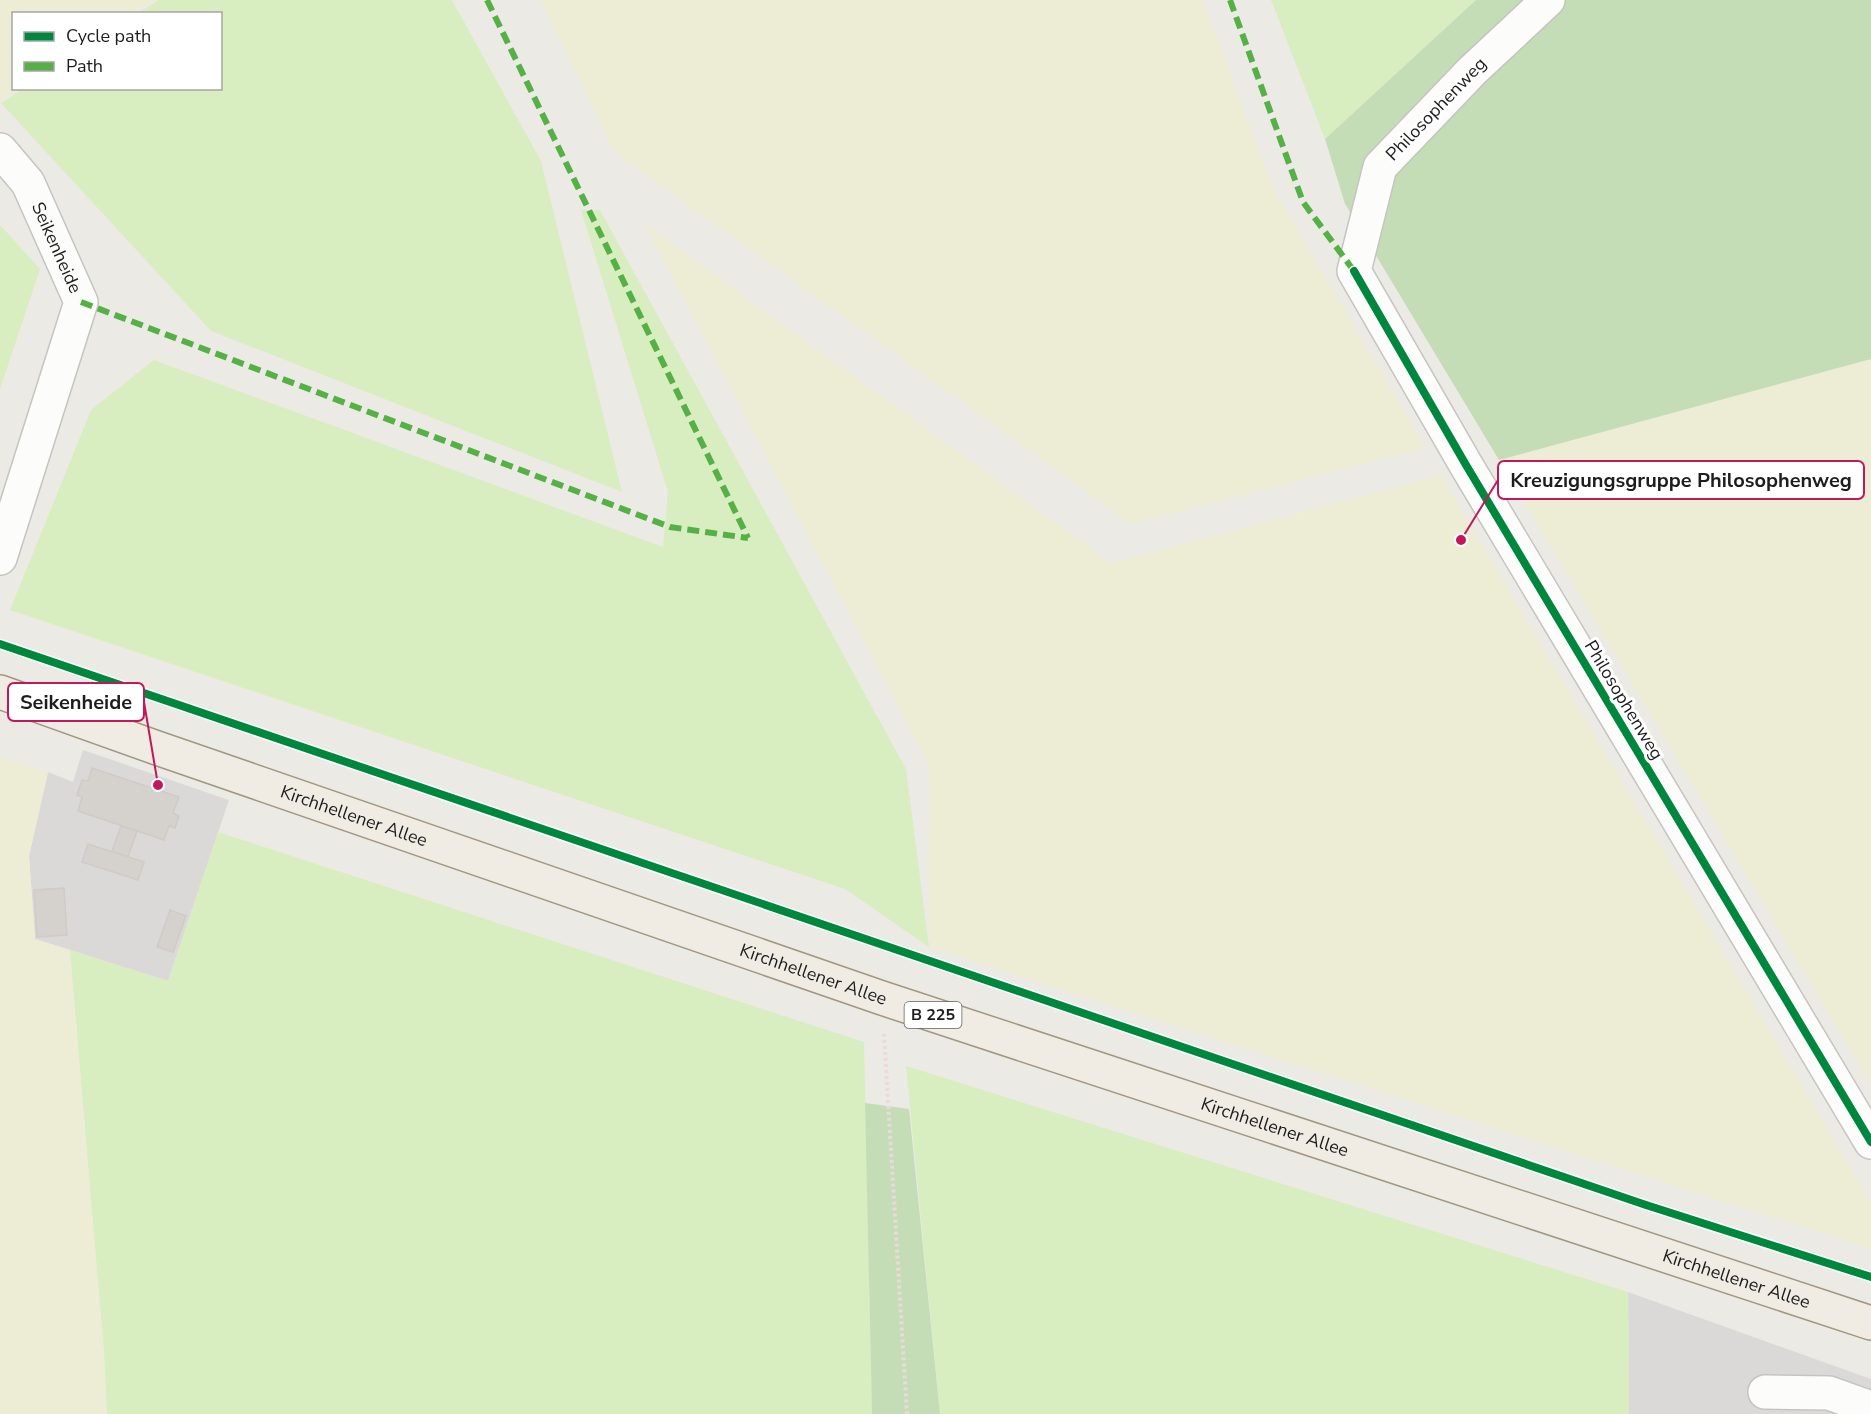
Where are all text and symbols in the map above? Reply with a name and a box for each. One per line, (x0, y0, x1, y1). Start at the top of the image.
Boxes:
legend (12, 12, 222, 90)
text: Cycle path (66, 24, 151, 48)
street label: Philosophenweg (1380, 52, 1492, 166)
text: Path (66, 54, 103, 78)
street label: Seikenheide (26, 198, 88, 297)
callout: Kreuzigungsgruppe Philosophenweg (1498, 461, 1864, 499)
text: Kreuzigungsgruppe Philosophenweg (1510, 467, 1852, 494)
street label: Philosophenweg (1579, 636, 1669, 764)
callout: Seikenheide (8, 683, 144, 721)
text: Seikenheide (20, 689, 132, 716)
street label: Kirchhellener Allee (277, 779, 431, 852)
street label: Kirchhellener Allee (737, 938, 890, 1011)
road number: B 225 (904, 1002, 962, 1028)
street label: Kirchhellener Allee (1198, 1092, 1352, 1163)
street label: Kirchhellener Allee (1660, 1243, 1813, 1314)

